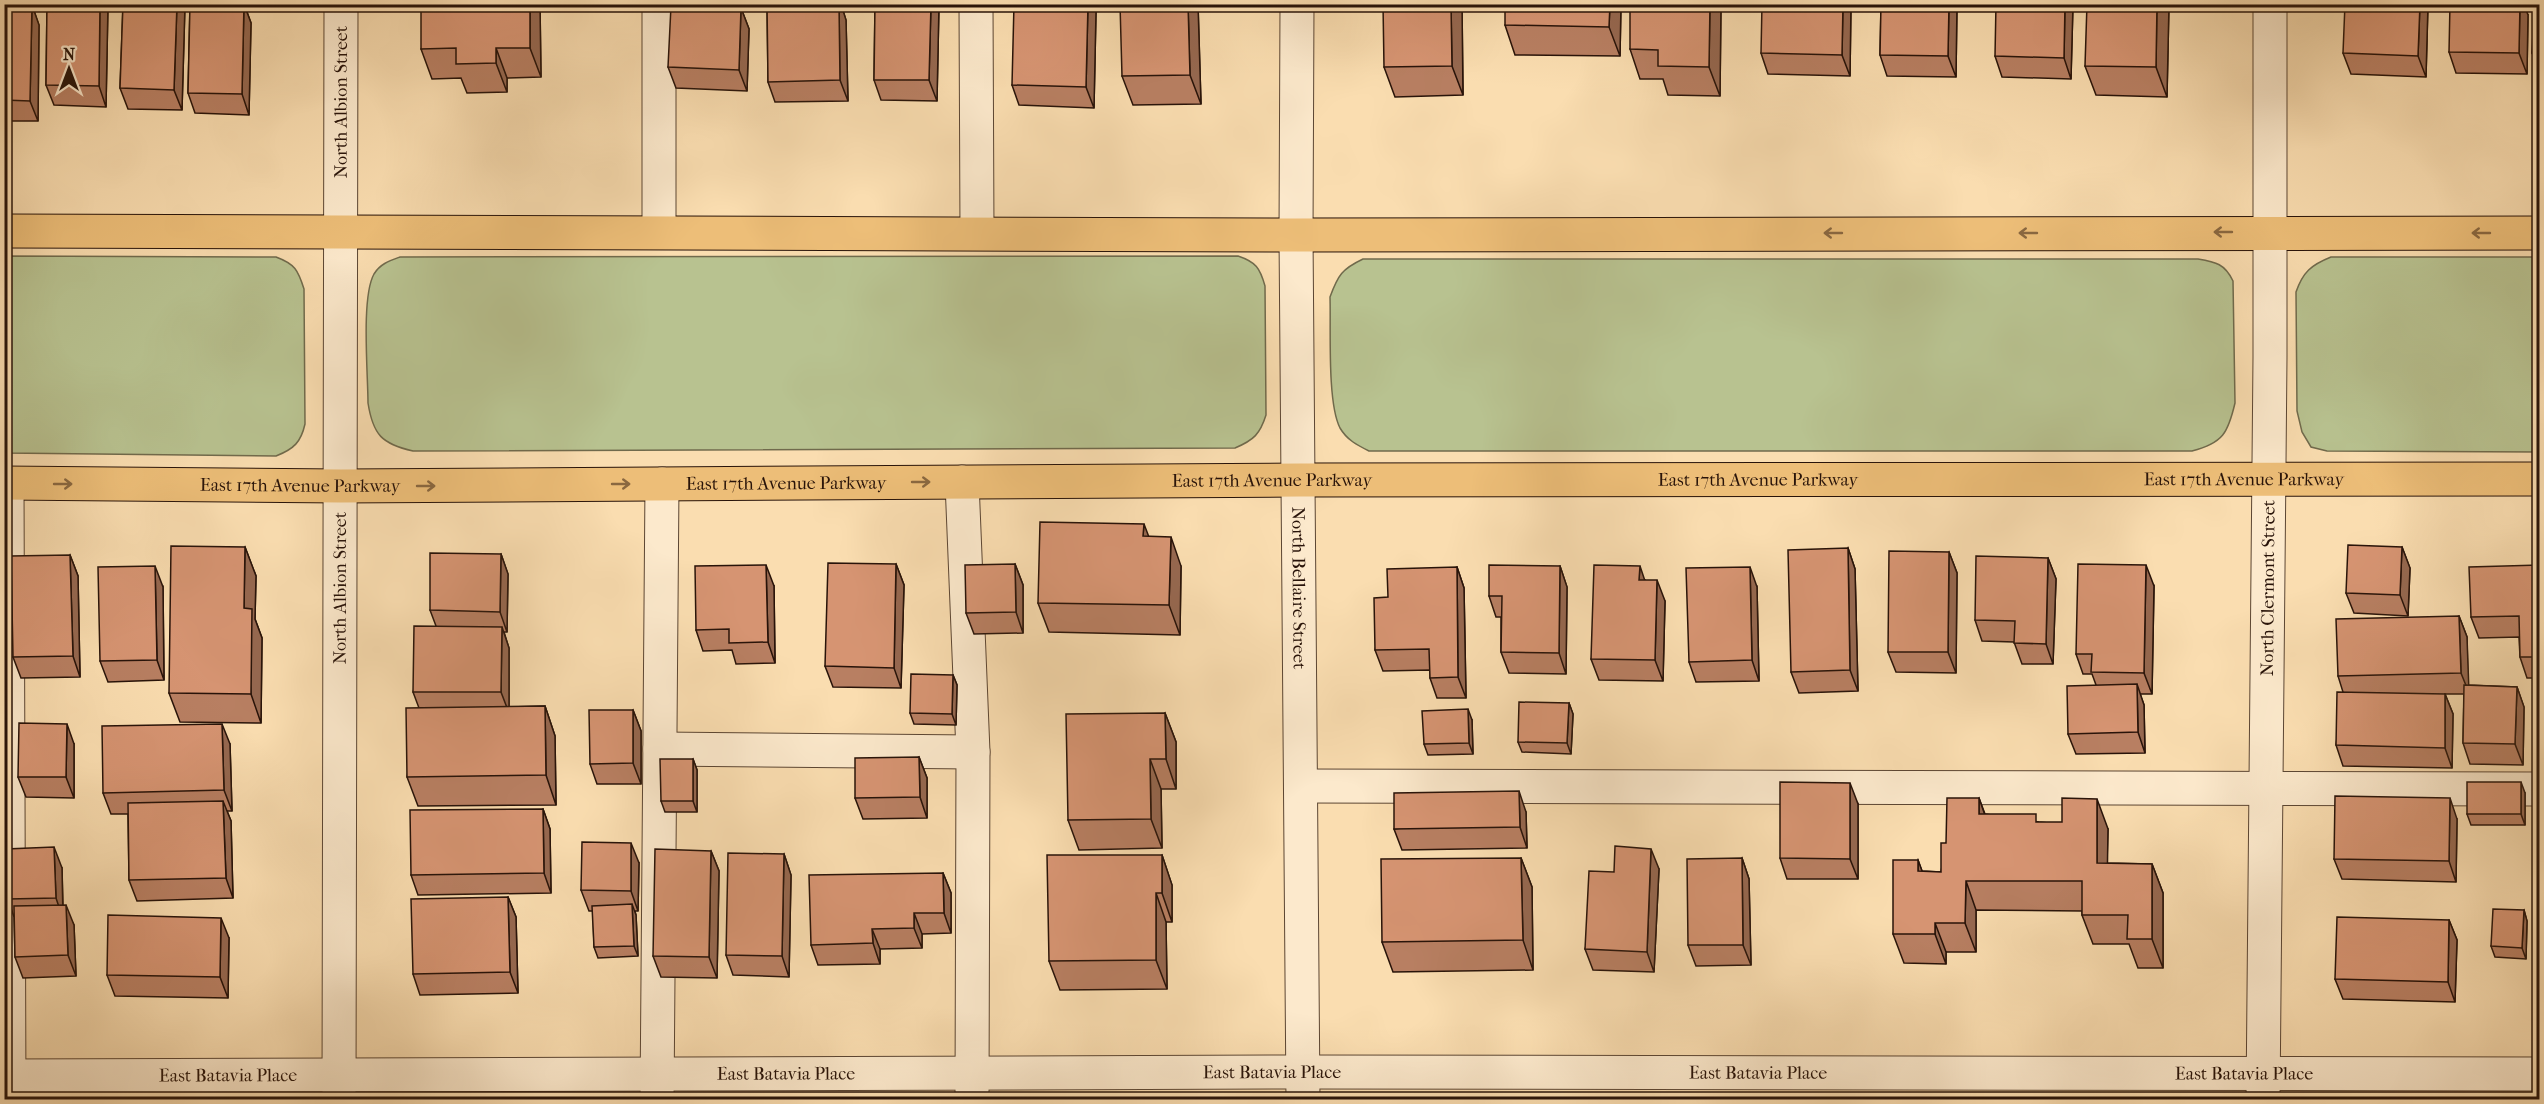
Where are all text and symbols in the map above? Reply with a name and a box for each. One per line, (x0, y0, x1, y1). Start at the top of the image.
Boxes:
street label: North Albion Street (330, 25, 351, 178)
north arrow (39, 39, 99, 99)
text: N (63, 45, 76, 64)
one-way arrow (2214, 226, 2234, 238)
one-way arrow (1824, 227, 1844, 239)
one-way arrow (2019, 227, 2039, 239)
one-way arrow (2472, 227, 2492, 239)
street label: East 17th Avenue Parkway (1172, 469, 1374, 491)
street label: East 17th Avenue Parkway (1658, 469, 1860, 490)
street label: East 17th Avenue Parkway (2144, 469, 2346, 490)
street label: East 17th Avenue Parkway (686, 472, 888, 494)
street label: East 17th Avenue Parkway (200, 474, 402, 497)
one-way arrow (910, 476, 930, 488)
one-way arrow (52, 478, 72, 490)
one-way arrow (610, 478, 630, 490)
one-way arrow (415, 480, 435, 492)
street label: North Clermont Street (2256, 499, 2279, 676)
street label: North Bellaire Street (1288, 507, 1310, 670)
street label: North Albion Street (329, 511, 351, 664)
street label: East Batavia Place (1203, 1061, 1341, 1083)
street label: East Batavia Place (1689, 1062, 1827, 1083)
street label: East Batavia Place (717, 1063, 855, 1084)
street label: East Batavia Place (2175, 1063, 2313, 1084)
street label: East Batavia Place (159, 1065, 297, 1086)

